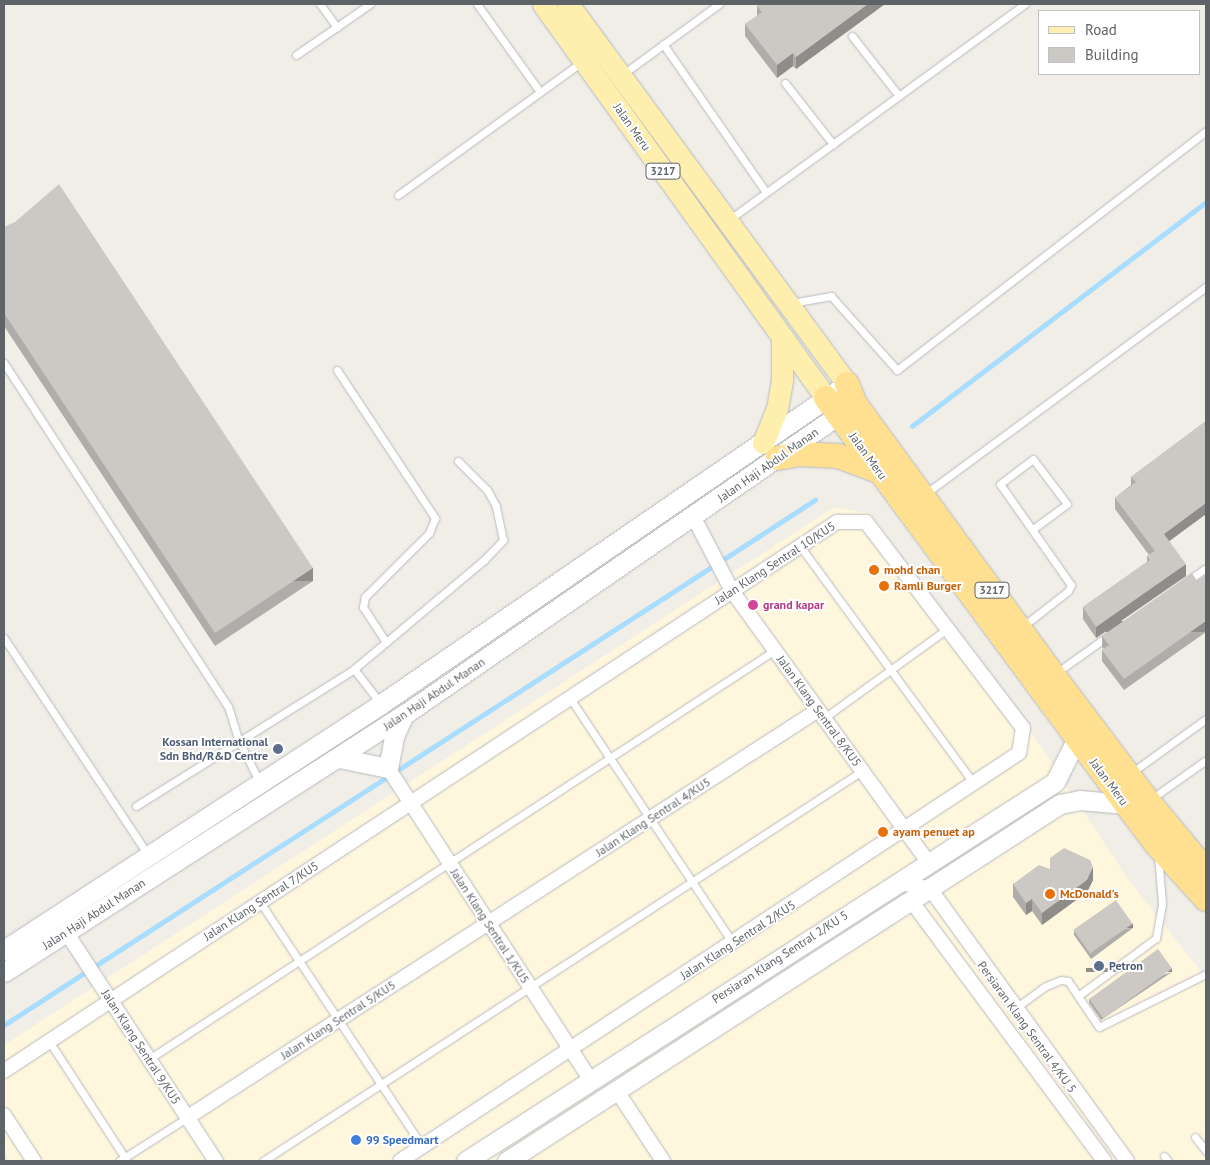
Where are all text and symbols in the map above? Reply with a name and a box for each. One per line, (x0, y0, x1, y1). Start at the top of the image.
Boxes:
legend (1038, 10, 1200, 75)
text: Road (1085, 20, 1117, 39)
text: Building (1085, 45, 1139, 64)
street label: Jalan Meru (610, 100, 654, 154)
road number: 3217 (646, 162, 680, 180)
street label: Jalan Haji Abdul Manan (715, 425, 821, 505)
street label: Jalan Meru (846, 430, 890, 482)
street label: Jalan Klang Sentral 10/KU5 (712, 519, 838, 607)
place label: mohd chan (884, 563, 940, 577)
marker: mohd chan (868, 564, 880, 576)
place label: Ramli Burger (894, 579, 961, 593)
marker: Ramli Burger (878, 580, 890, 592)
road number: 3217 (974, 582, 1010, 598)
place label: grand kapar (763, 598, 824, 612)
marker: grand kapar (747, 599, 759, 611)
street label: Jalan Klang Sentral 8/KU5 (774, 653, 864, 769)
street label: Jalan Haji Abdul Manan (380, 654, 488, 734)
place label: Kossan International Sdn Bhd/R&D Centre (159, 735, 268, 763)
marker: Kossan International Sdn Bhd/R&D Centre (272, 743, 284, 755)
street label: Jalan Meru (1087, 756, 1131, 808)
street label: Jalan Klang Sentral 4/KU5 (593, 774, 713, 860)
place label: ayam penuet ap (893, 825, 975, 839)
marker: ayam penuet ap (877, 826, 889, 838)
street label: Jalan Klang Sentral 7/KU5 (201, 858, 321, 944)
street label: Jalan Klang Sentral 1/KU5 (447, 866, 533, 986)
street label: Jalan Haji Abdul Manan (40, 875, 148, 953)
place label: McDonald's (1060, 887, 1119, 901)
marker: McDonald's (1044, 888, 1056, 900)
street label: Jalan Klang Sentral 2/KU5 (678, 897, 798, 983)
street label: Persiaran Klang Sentral 2/KU 5 (709, 908, 851, 1006)
street label: Persiaran Klang Sentral 4/KU 5 (974, 958, 1080, 1096)
place label: Petron (1109, 959, 1143, 973)
marker: Petron (1093, 960, 1105, 972)
street label: Jalan Klang Sentral 5/KU5 (278, 977, 398, 1063)
street label: Jalan Klang Sentral 9/KU5 (98, 987, 184, 1107)
place label: 99 Speedmart (366, 1133, 438, 1147)
marker: 99 Speedmart (350, 1134, 362, 1146)

